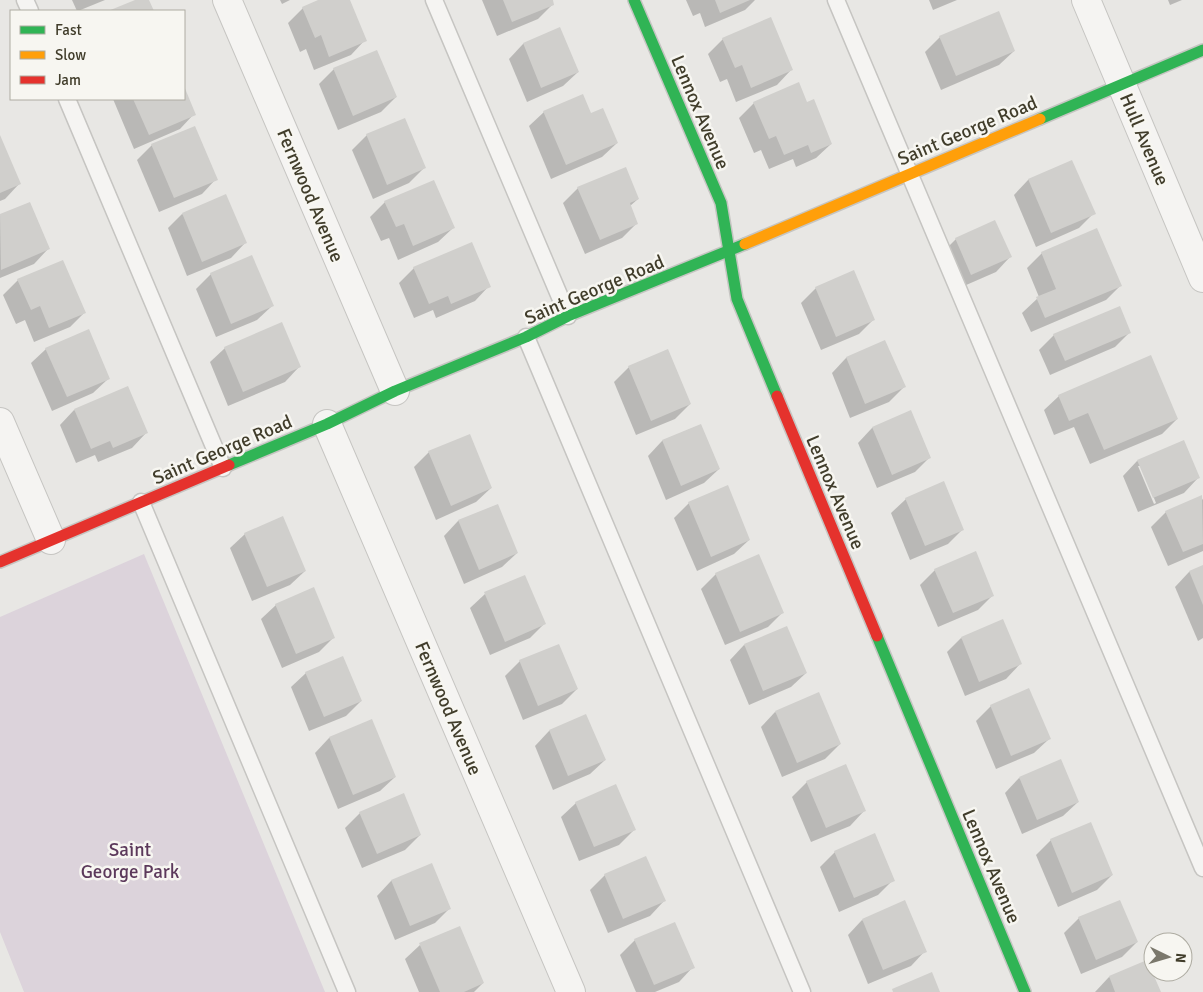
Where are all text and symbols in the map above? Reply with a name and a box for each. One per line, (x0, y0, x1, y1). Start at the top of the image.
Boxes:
legend (10, 10, 185, 100)
text: Fast (55, 21, 82, 39)
text: Slow (55, 46, 86, 64)
street label: Lennox Avenue (665, 52, 735, 173)
text: Jam (55, 71, 81, 89)
street label: Hull Avenue (1114, 90, 1174, 189)
street label: Saint George Road (894, 91, 1041, 171)
street label: Fernwood Avenue (271, 125, 349, 266)
street label: Saint George Road (521, 250, 668, 330)
street label: Saint George Road (149, 410, 296, 490)
street label: Lennox Avenue (800, 432, 870, 553)
street label: Fernwood Avenue (409, 638, 487, 779)
street label: Lennox Avenue (956, 806, 1026, 927)
park label: Saint George Park (81, 838, 180, 884)
north arrow (1143, 932, 1193, 982)
text: N (1172, 952, 1189, 964)

